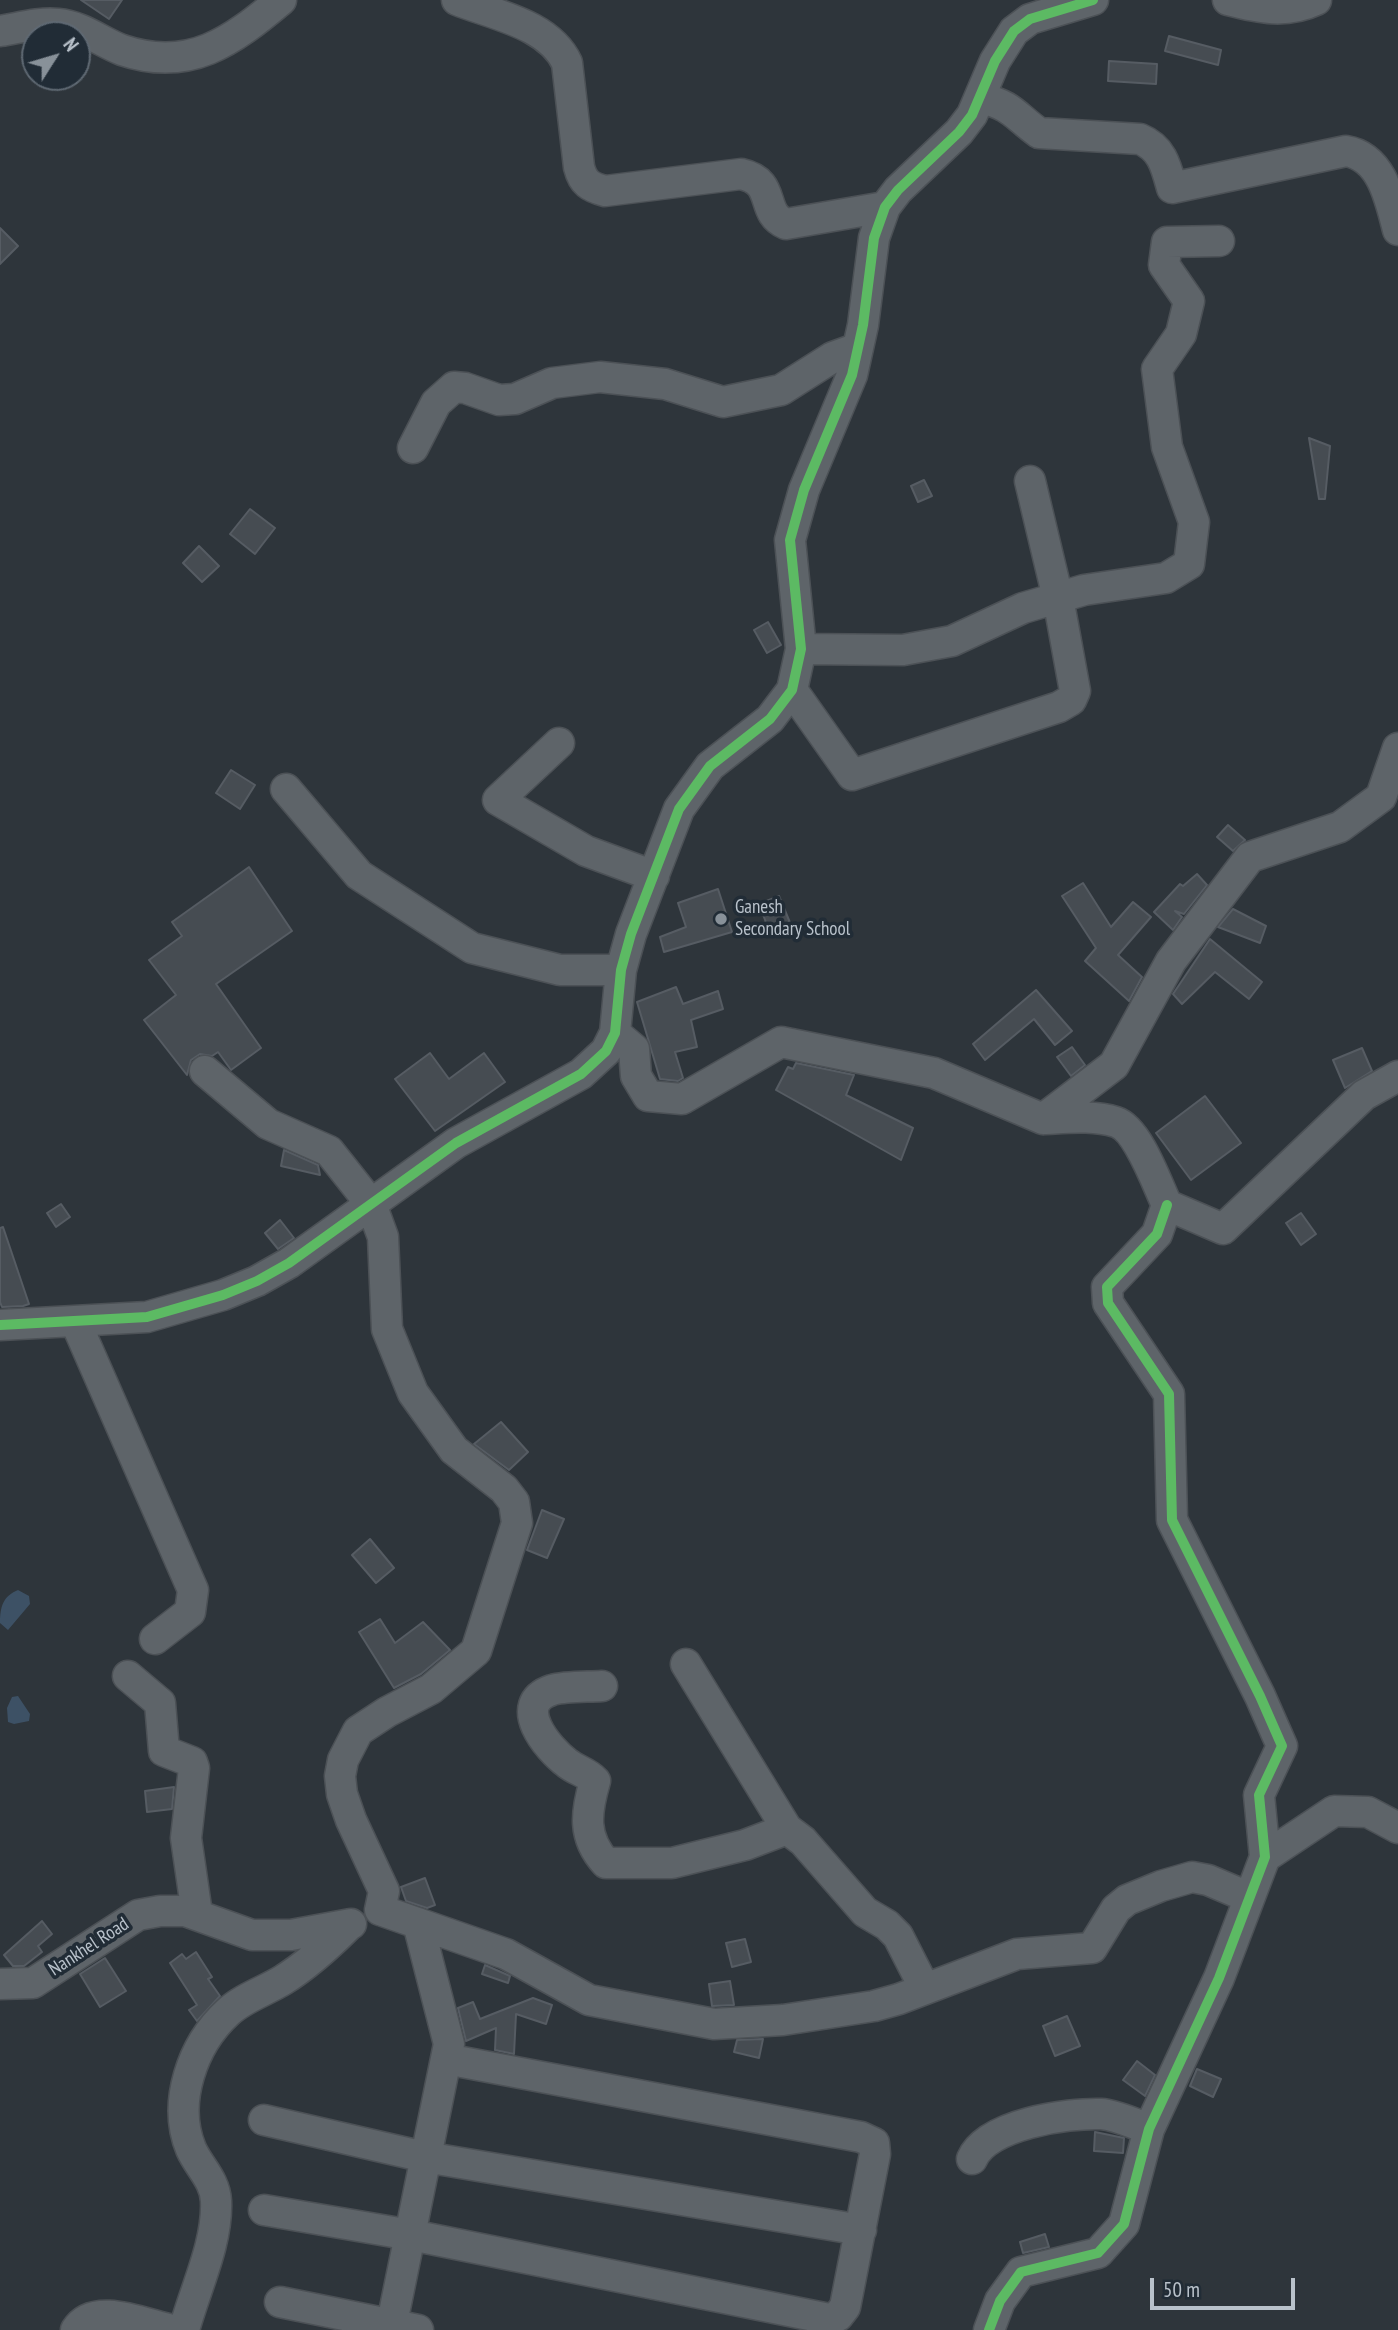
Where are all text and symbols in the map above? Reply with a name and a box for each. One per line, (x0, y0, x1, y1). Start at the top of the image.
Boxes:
north arrow (21, 21, 91, 91)
text: N (58, 33, 84, 56)
place label: Ganesh Secondary School (735, 897, 850, 941)
marker: Ganesh Secondary School (713, 911, 729, 927)
street label: Nankhel Road (45, 1913, 133, 1981)
scale bar (1153, 2264, 1298, 2308)
text: 50 m (1163, 2276, 1200, 2303)

